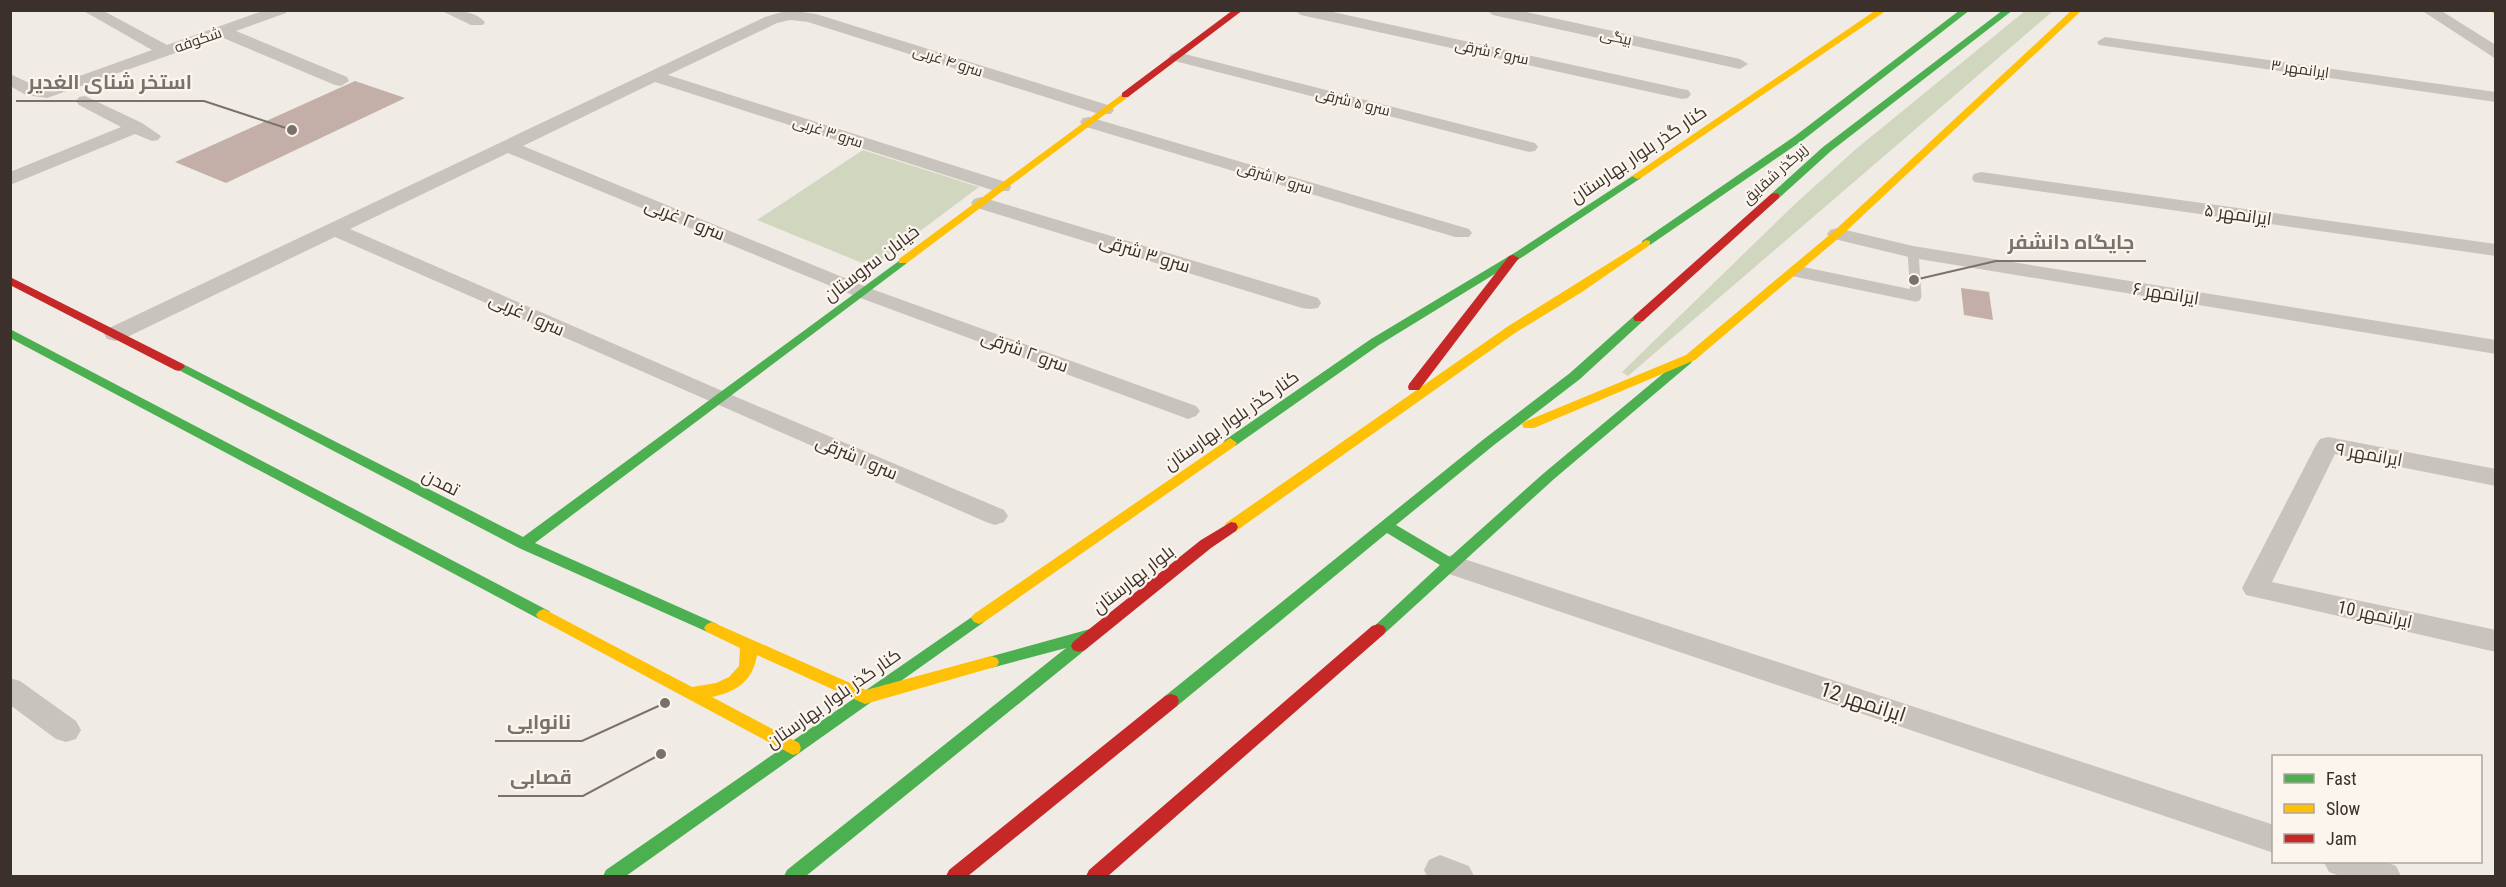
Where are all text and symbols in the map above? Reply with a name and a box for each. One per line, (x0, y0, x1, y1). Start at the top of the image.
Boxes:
street label: شکوفه (172, 24, 224, 56)
street label: بیگی (1598, 25, 1634, 50)
street label: سرو ۶ شرقی (1453, 35, 1531, 70)
street label: سرو ۴ غربی (911, 41, 985, 82)
street label: ایرانمهر ۳ (2270, 56, 2330, 83)
callout: استخر شنای الغدیر (16, 63, 204, 101)
text: استخر شنای الغدیر (27, 70, 192, 94)
street label: سرو ۵ شرقی (1314, 84, 1392, 121)
street label: کنار گذر بلوار بهارستان (1566, 101, 1711, 208)
street label: سرو ۳ غربی (790, 112, 865, 153)
street label: زیرگذر شقایق (1739, 140, 1812, 209)
street label: سرو ۴ شرقی (1235, 158, 1315, 199)
street label: سرو ۲ غربی (642, 193, 728, 245)
street label: ایرانمهر ۵ (2203, 199, 2273, 230)
street label: خیابان سروستان (819, 220, 923, 307)
callout: جایگاه دانشفر (1996, 223, 2146, 261)
street label: سرو ۳ شرقی (1097, 229, 1193, 278)
text: جایگاه دانشفر (2007, 230, 2134, 254)
street label: ایرانمهر ۶ (2131, 277, 2201, 310)
street label: سرو ۱ غربی (486, 288, 568, 341)
street label: سرو ۲ شرقی (978, 326, 1071, 377)
street label: کنار گذر بلوار بهارستان (1159, 366, 1303, 475)
street label: سرو ۱ شرقی (813, 430, 901, 485)
street label: ایرانمهر ۹ (2334, 438, 2404, 471)
street label: تمدن (419, 464, 463, 501)
street label: بلوار بهارستان (1088, 540, 1179, 618)
street label: ایرانمهر 10 (2335, 596, 2414, 633)
street label: کنار گذر بلوار بهارستان (761, 644, 905, 753)
street label: ایرانمهر 12 (1817, 677, 1909, 728)
callout: نانوایی (495, 703, 582, 741)
text: نانوایی (507, 710, 571, 734)
legend (2272, 755, 2482, 863)
callout: قصابی (498, 758, 583, 796)
text: قصابی (510, 765, 572, 789)
text: Fast (2326, 768, 2357, 789)
text: Slow (2326, 798, 2361, 819)
text: Jam (2326, 828, 2357, 849)

